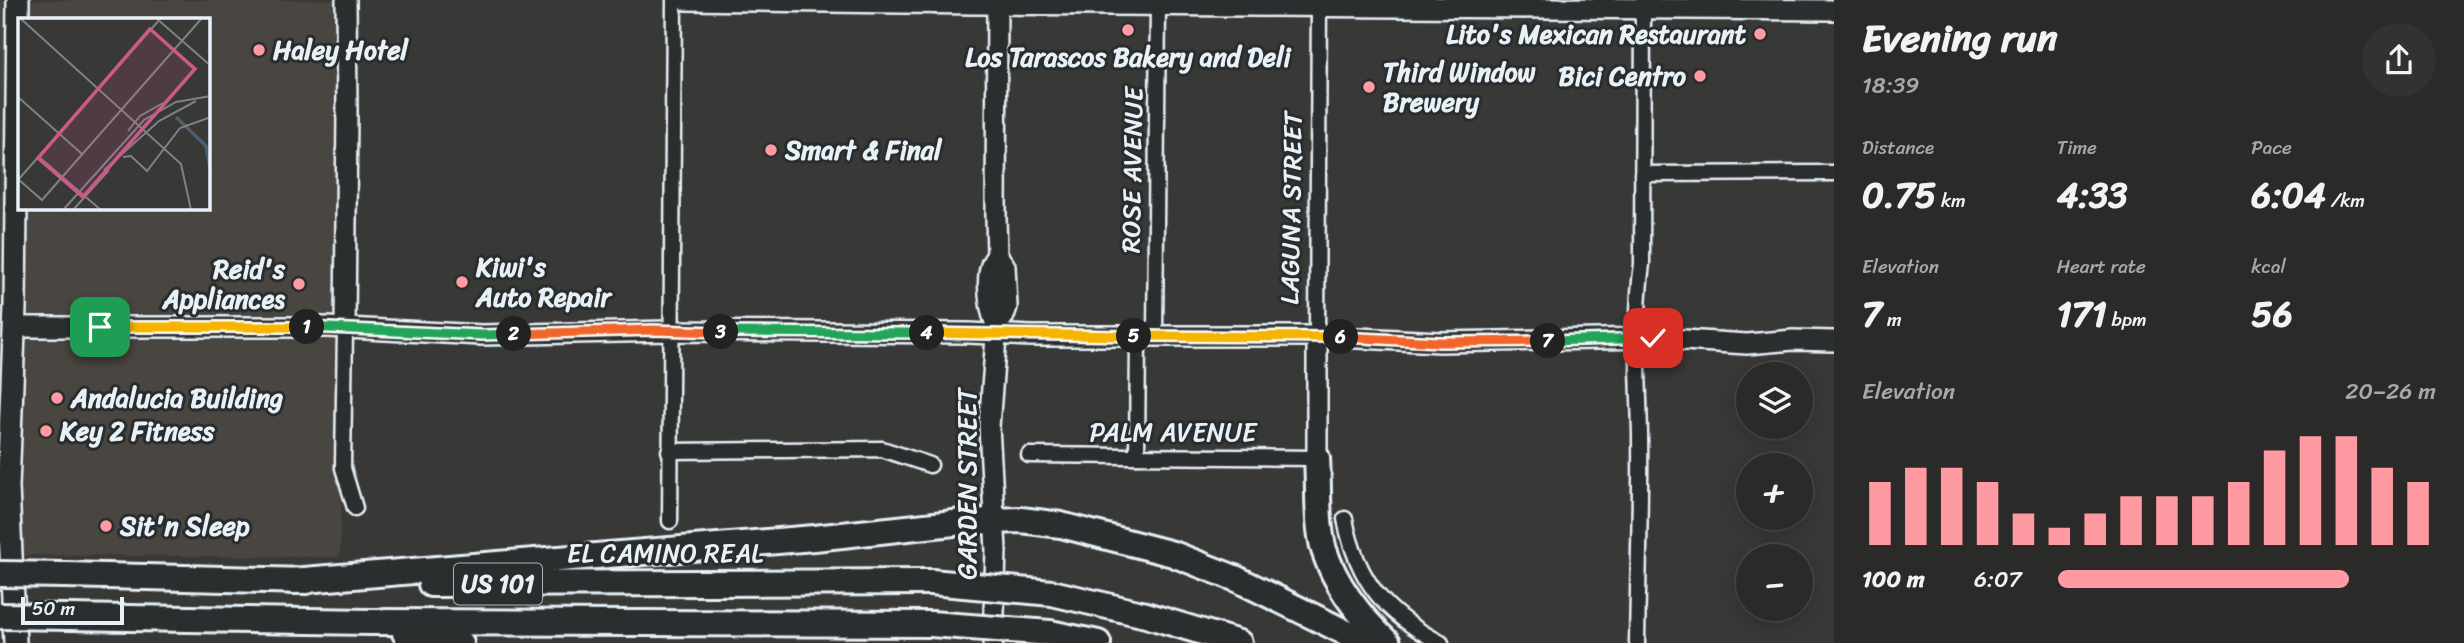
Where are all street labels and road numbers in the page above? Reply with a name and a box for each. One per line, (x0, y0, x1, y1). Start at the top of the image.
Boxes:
street label: ROSE AVENUE (1108, 85, 1156, 254)
street label: LAGUNA STREET (1266, 109, 1316, 305)
street label: GARDEN STREET (944, 386, 990, 580)
street label: PALM AVENUE (1090, 409, 1258, 455)
street label: EL CAMINO REAL (567, 530, 763, 576)
road number: US 101 (454, 564, 542, 604)

